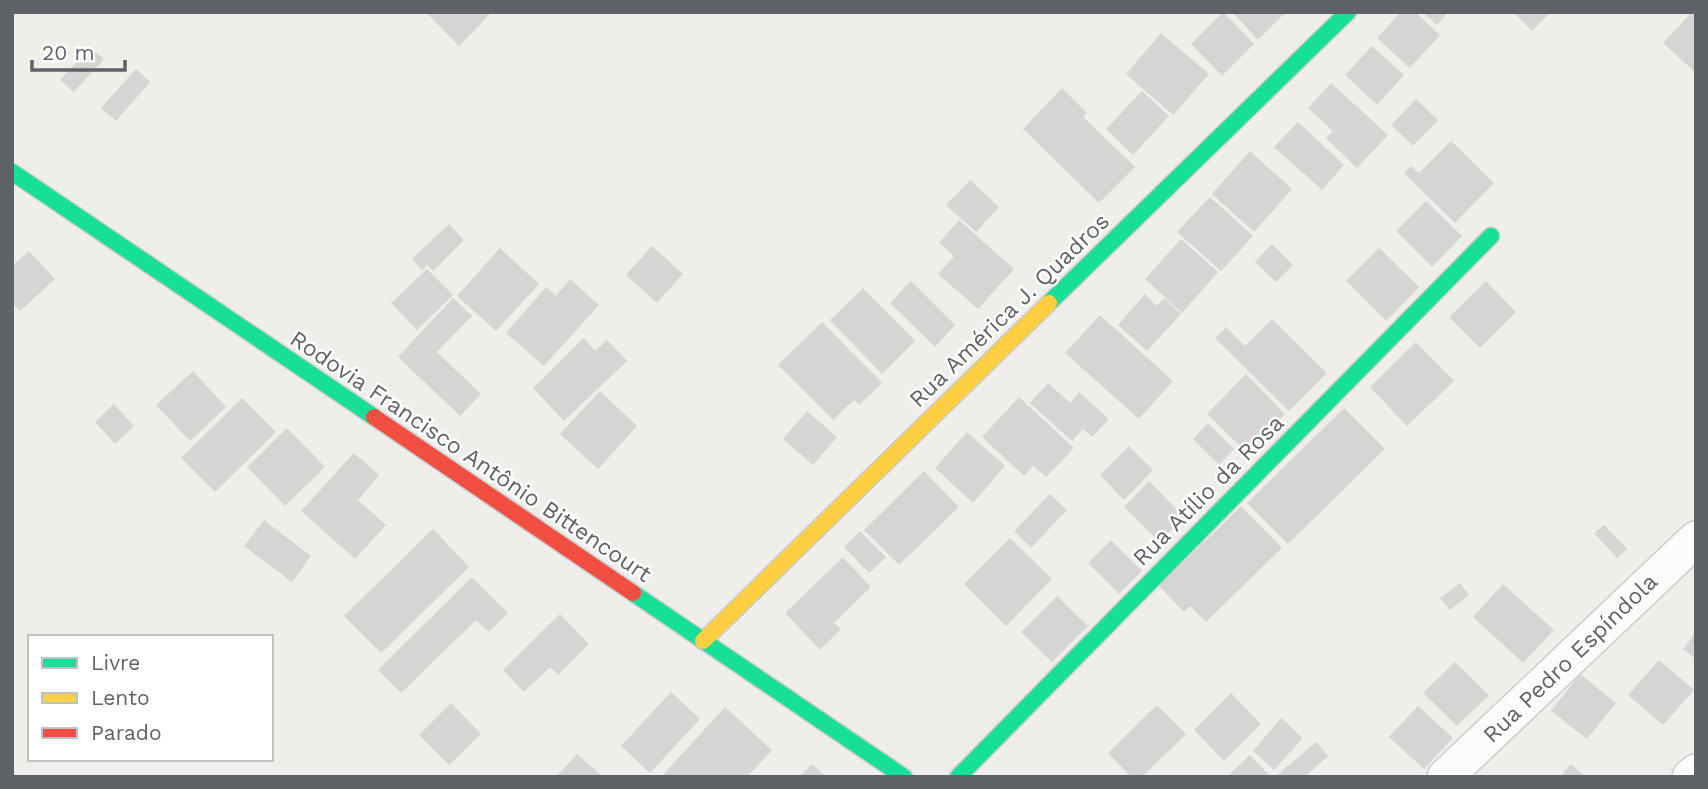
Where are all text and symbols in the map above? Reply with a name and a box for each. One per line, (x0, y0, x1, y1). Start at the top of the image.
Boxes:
scale bar (32, 28, 124, 72)
text: 20 m (42, 40, 94, 65)
street label: Rua América J. Quadros (904, 208, 1115, 413)
street label: Rodovia Francisco Antônio Bittencourt (285, 325, 657, 588)
street label: Rua Atílio da Rosa (1127, 409, 1289, 571)
street label: Rua Pedro Espíndola (1478, 568, 1663, 749)
legend (28, 635, 273, 761)
text: Livre (91, 650, 140, 675)
text: Lento (91, 685, 150, 710)
text: Parado (91, 720, 162, 745)

